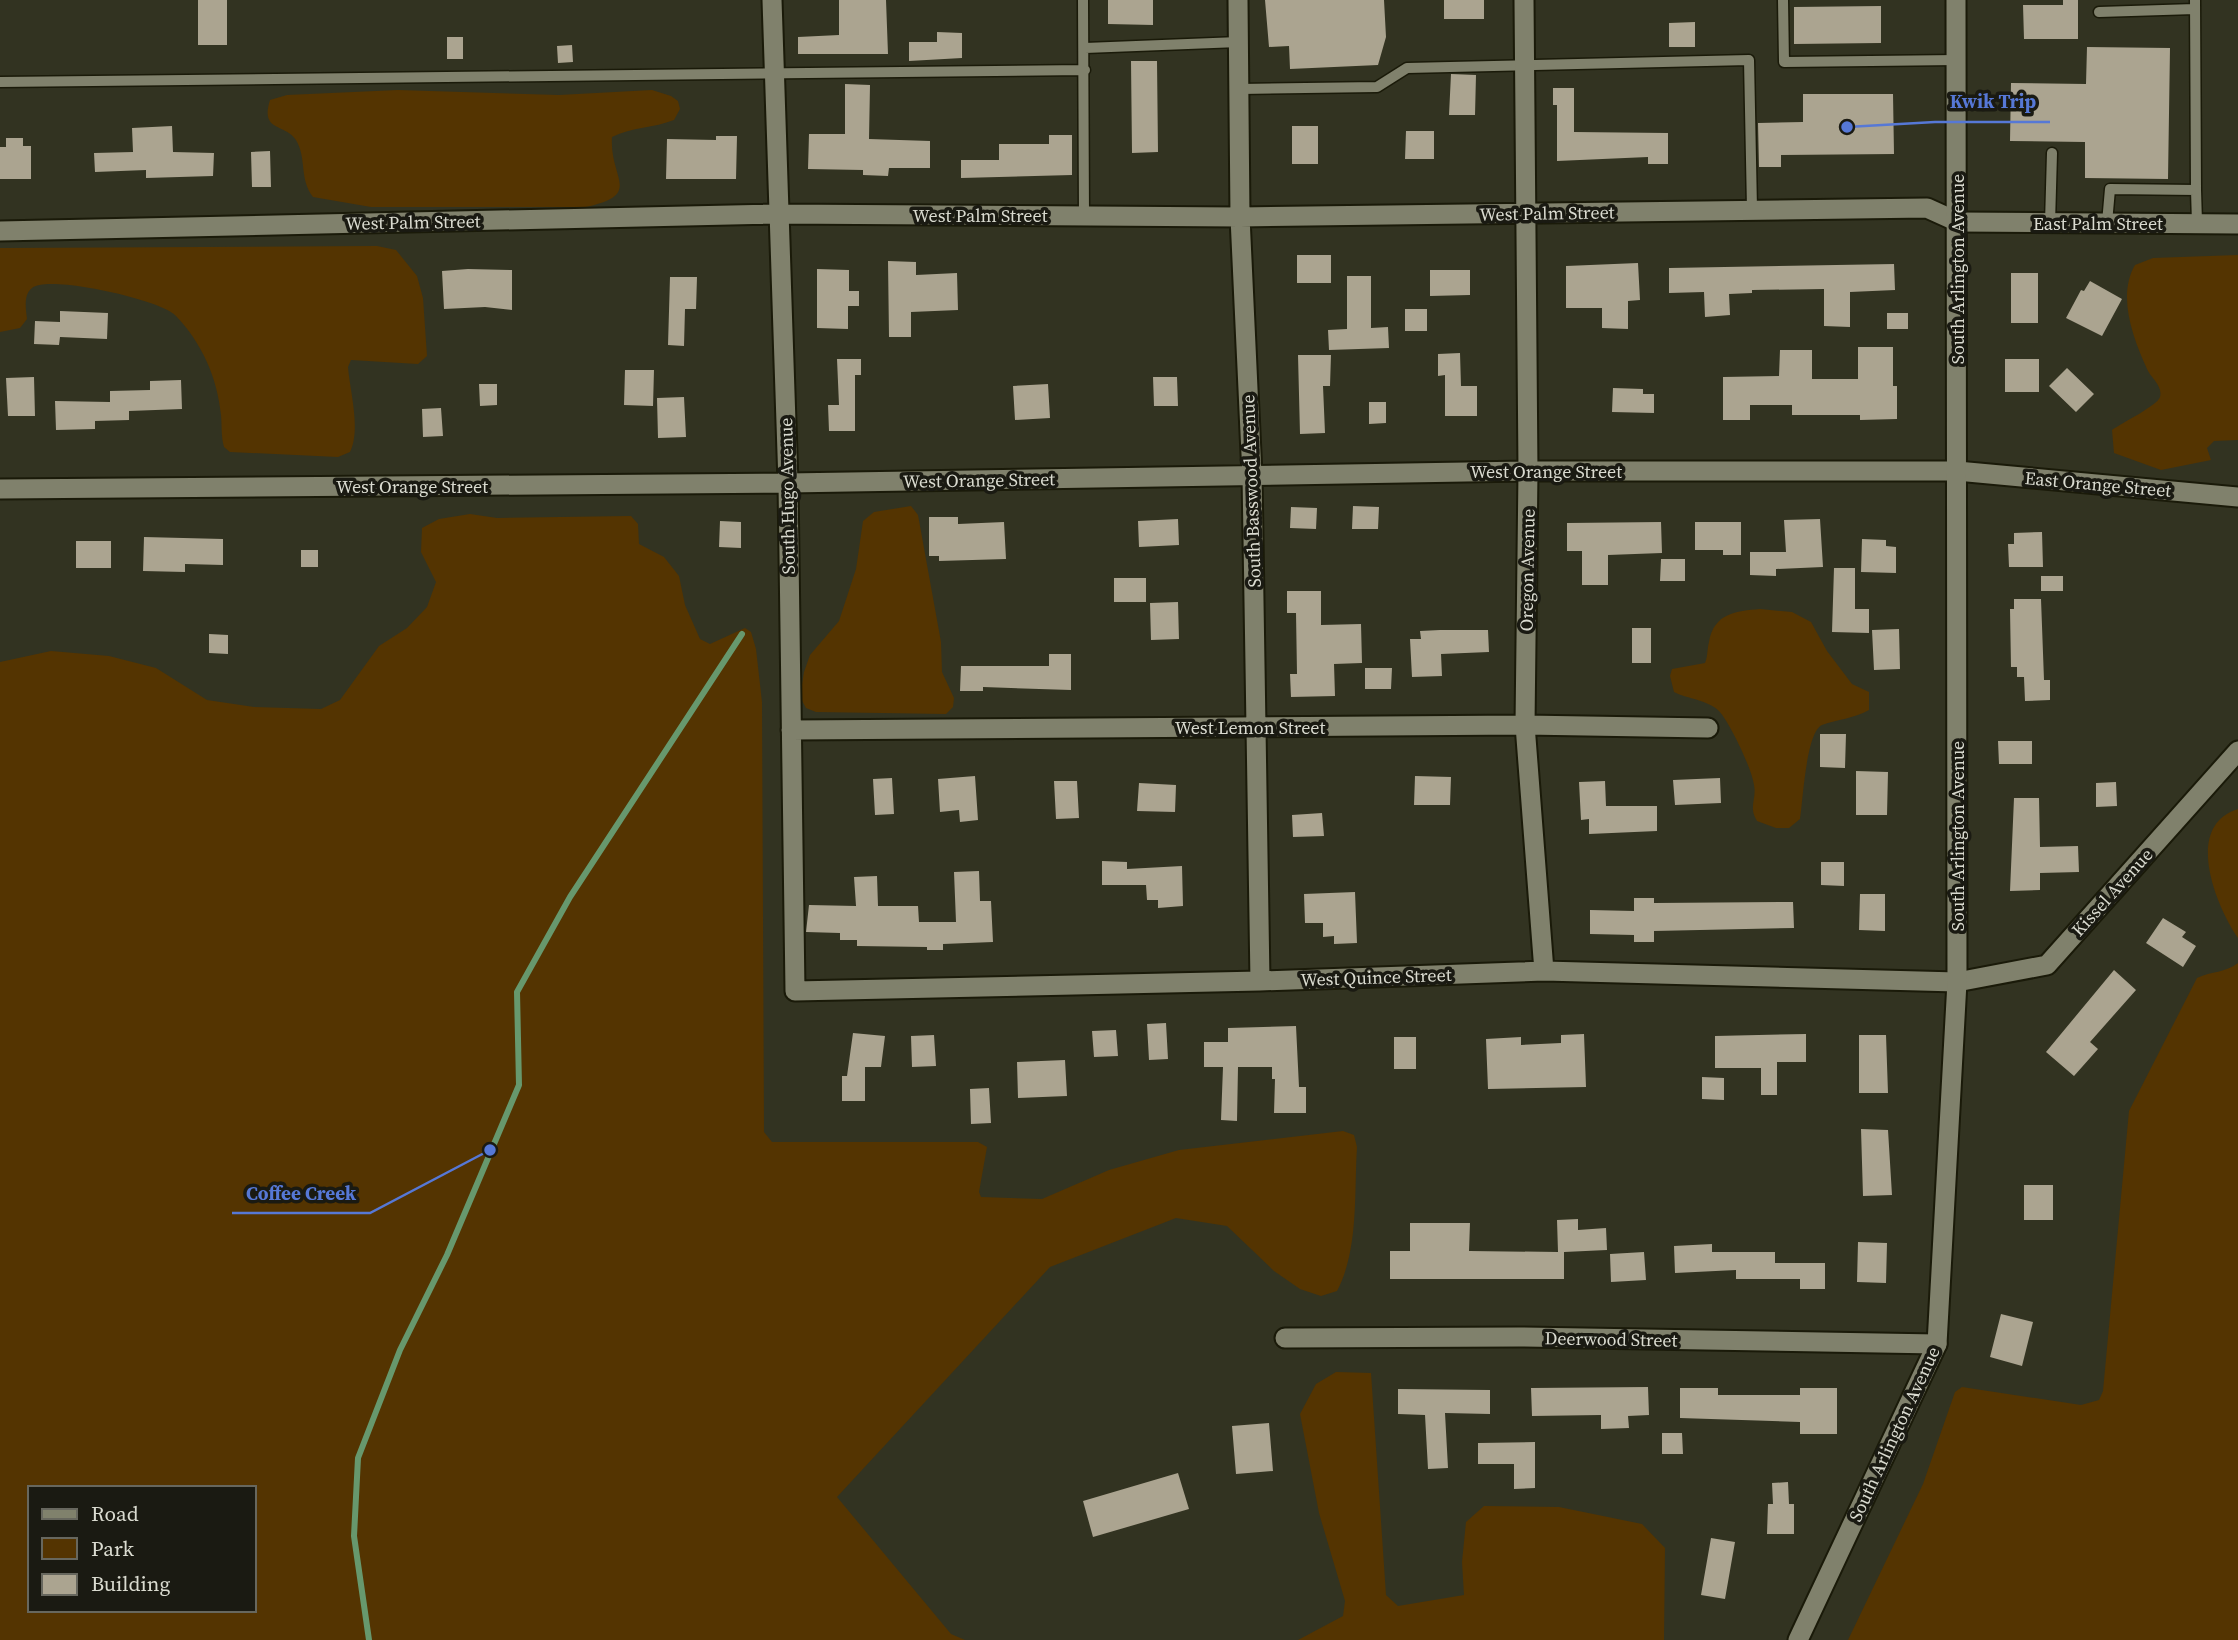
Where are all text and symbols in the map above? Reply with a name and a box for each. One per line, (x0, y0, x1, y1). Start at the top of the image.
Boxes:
callout: Kwik Trip (1935, 82, 2050, 122)
text: Kwik Trip (1950, 88, 2037, 114)
street label: South Arlington Avenue (1945, 174, 1970, 364)
street label: West Palm Street (1479, 199, 1615, 227)
street label: West Palm Street (912, 203, 1048, 228)
street label: West Palm Street (345, 208, 481, 236)
street label: East Palm Street (2033, 211, 2163, 236)
street label: South Basswood Avenue (1235, 394, 1267, 588)
street label: South Hugo Avenue (773, 417, 801, 575)
street label: West Orange Street (1470, 459, 1622, 484)
street label: East Orange Street (2024, 465, 2172, 503)
street label: West Orange Street (903, 466, 1055, 494)
street label: West Orange Street (336, 474, 488, 499)
street label: Oregon Avenue (1513, 509, 1541, 631)
street label: West Lemon Street (1175, 715, 1326, 740)
street label: South Arlington Avenue (1945, 741, 1970, 931)
street label: Kissel Avenue (2066, 843, 2158, 941)
street label: West Quince Street (1300, 962, 1452, 992)
callout: Coffee Creek (232, 1173, 370, 1213)
text: Coffee Creek (246, 1180, 357, 1206)
street label: Deerwood Street (1544, 1325, 1678, 1353)
street label: South Arlington Avenue (1842, 1342, 1946, 1526)
legend (28, 1486, 256, 1612)
text: Road (91, 1499, 139, 1528)
text: Park (91, 1534, 135, 1563)
text: Building (91, 1569, 170, 1598)

